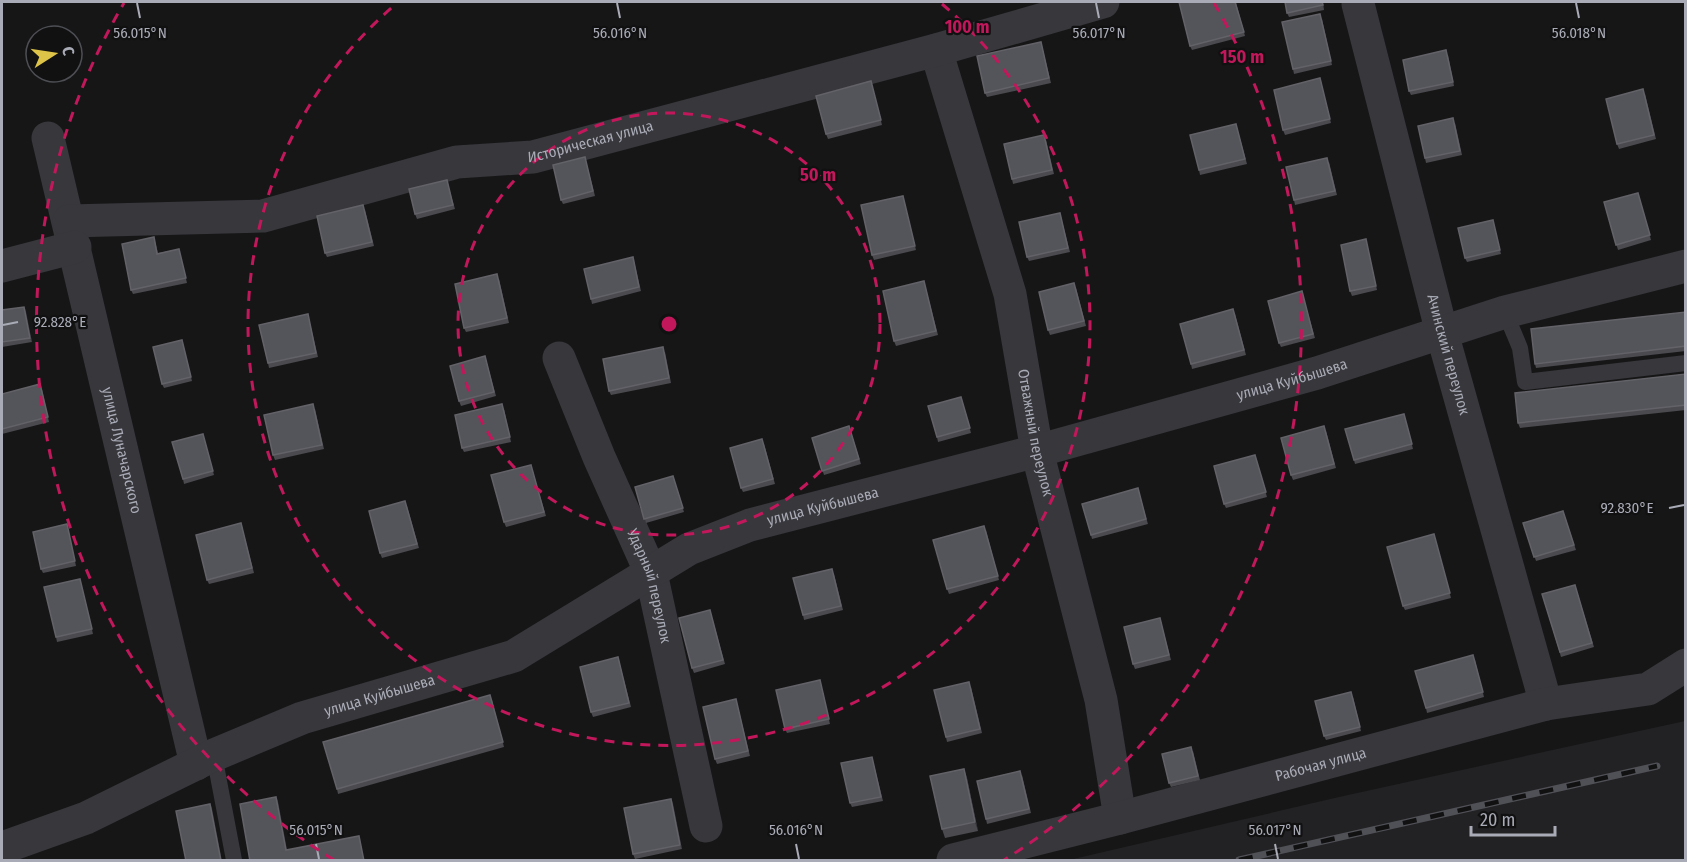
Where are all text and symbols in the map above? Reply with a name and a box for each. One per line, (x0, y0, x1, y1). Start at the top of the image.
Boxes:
text: 100 m (945, 16, 989, 38)
north arrow (24, 24, 84, 84)
text: 56.015°N (113, 24, 167, 42)
text: 56.016°N (593, 24, 647, 42)
text: 56.017°N (1073, 24, 1125, 42)
text: 56.018°N (1552, 24, 1606, 42)
text: С (58, 45, 78, 58)
text: 150 m (1220, 46, 1264, 68)
street label: Историческая улица (527, 116, 655, 166)
text: 50 m (800, 164, 836, 186)
street label: Ачинский переулок (1423, 292, 1474, 417)
text: 92.828°E (34, 313, 86, 331)
centre of rings (659, 314, 679, 334)
street label: улица Куйбышева (1234, 355, 1350, 404)
street label: Отважный переулок (1014, 368, 1057, 498)
street label: улица Луначарского (98, 385, 146, 516)
street label: улица Куйбышева (765, 483, 880, 529)
text: 92.830°E (1601, 499, 1653, 517)
street label: Ударный переулок (623, 525, 675, 645)
street label: улица Куйбышева (322, 671, 437, 720)
street label: Рабочая улица (1273, 744, 1368, 785)
scale bar (1471, 799, 1555, 837)
text: 20 m (1480, 809, 1515, 831)
text: 56.015°N (289, 821, 343, 839)
text: 56.016°N (769, 821, 823, 839)
text: 56.017°N (1249, 821, 1301, 839)

